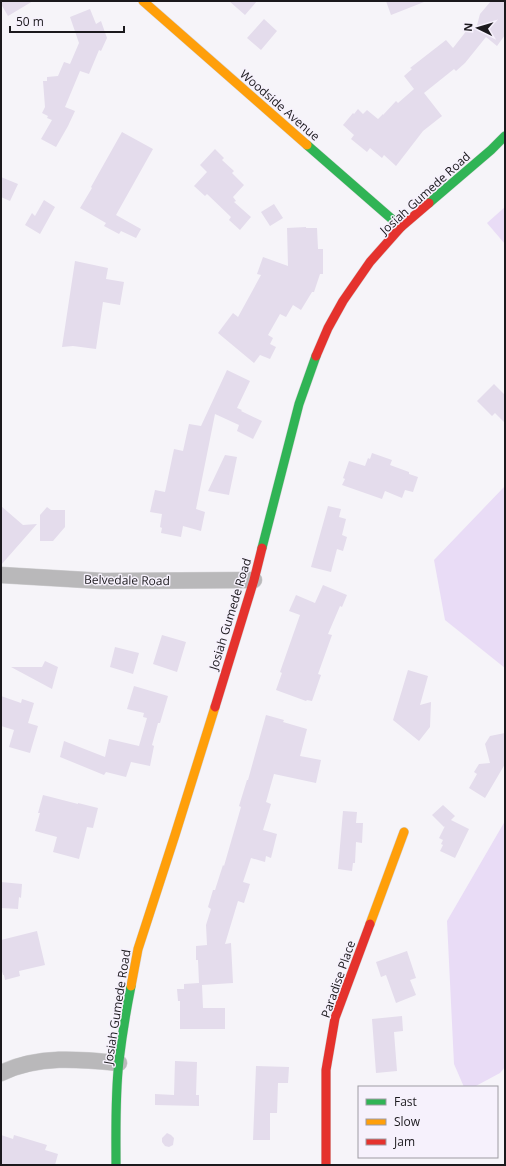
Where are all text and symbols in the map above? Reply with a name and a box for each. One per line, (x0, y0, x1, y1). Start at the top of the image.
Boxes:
scale bar (10, 8, 124, 34)
north arrow (458, 8, 498, 48)
text: 50 m (16, 13, 44, 30)
text: N (460, 22, 475, 32)
street label: Woodside Avenue (236, 66, 324, 145)
street label: Josiah Gumede Road (375, 148, 474, 239)
street label: Josiah Gumede Road (205, 556, 255, 673)
street label: Belvedale Road (84, 571, 170, 589)
street label: Paradise Place (317, 938, 359, 1020)
street label: Josiah Gumede Road (99, 948, 134, 1067)
legend (358, 1086, 498, 1158)
text: Fast (394, 1093, 417, 1110)
text: Slow (394, 1113, 421, 1130)
text: Jam (393, 1133, 415, 1150)

